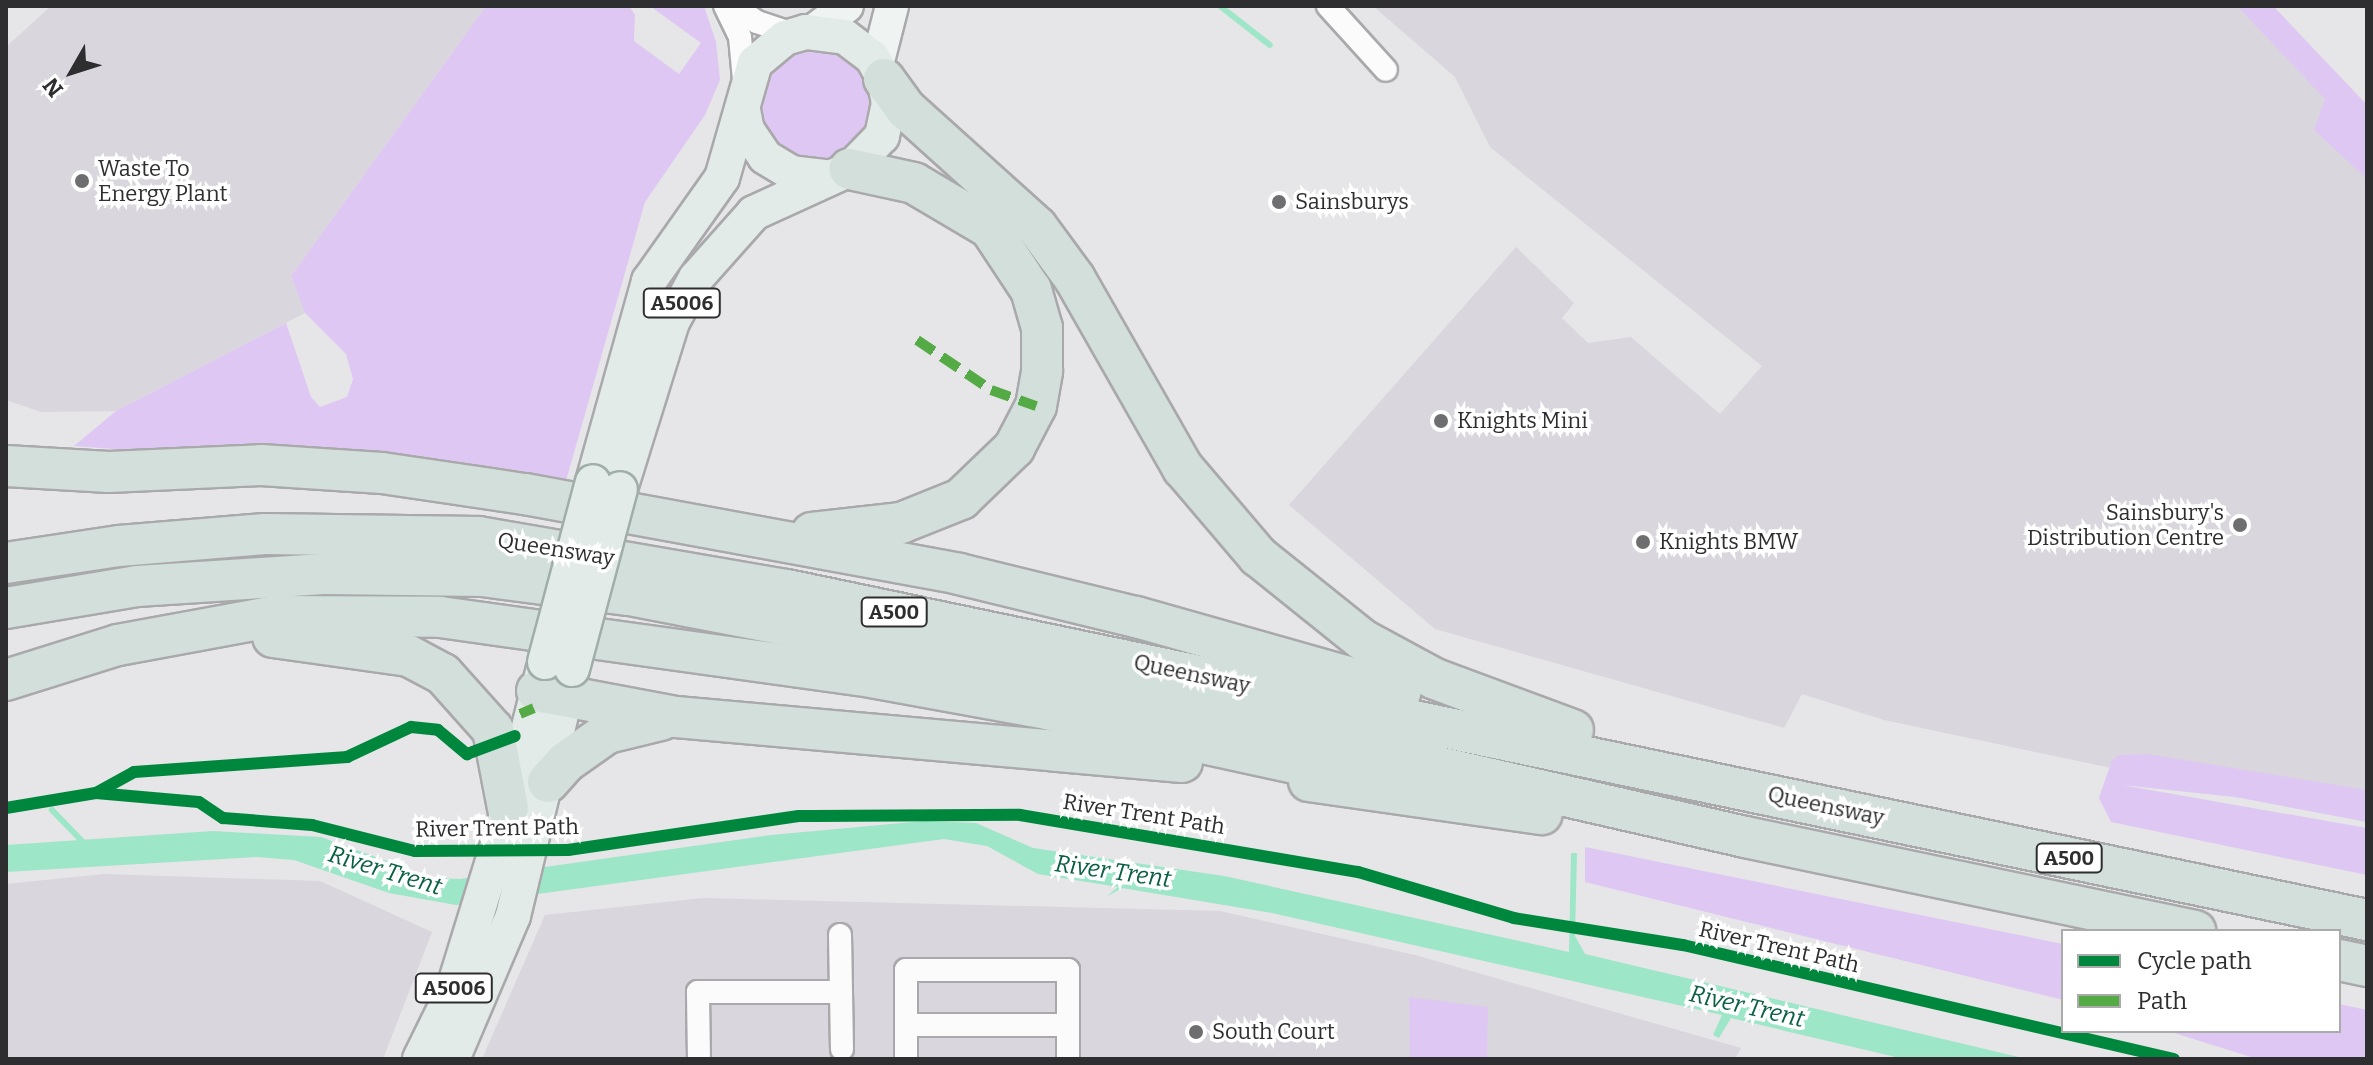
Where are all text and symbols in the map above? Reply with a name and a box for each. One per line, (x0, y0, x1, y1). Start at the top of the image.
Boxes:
north arrow (32, 32, 112, 112)
text: N (37, 72, 69, 103)
place label: Waste To Energy Plant (98, 155, 228, 206)
marker: Waste To Energy Plant (73, 172, 91, 190)
place label: Sainsburys (1295, 189, 1409, 215)
marker: Sainsburys (1270, 193, 1288, 211)
road number: A5006 (642, 287, 722, 319)
place label: Knights Mini (1457, 408, 1588, 434)
marker: Knights Mini (1432, 412, 1450, 430)
place label: Sainsbury's Distribution Centre (2027, 499, 2224, 550)
marker: Sainsbury's Distribution Centre (2231, 516, 2249, 534)
street label: Queensway (496, 527, 616, 571)
place label: Knights BMW (1659, 529, 1798, 555)
marker: Knights BMW (1634, 533, 1652, 551)
road number: A500 (860, 596, 928, 628)
street label: Queensway (1131, 649, 1253, 699)
street label: Queensway (1765, 781, 1887, 831)
street label: River Trent Path (1061, 788, 1227, 840)
street label: River Trent Path (415, 813, 579, 843)
water label: River Trent (325, 840, 445, 902)
road number: A500 (2035, 842, 2103, 874)
water label: River Trent (1053, 850, 1173, 894)
street label: River Trent Path (1696, 916, 1862, 978)
legend (2061, 929, 2341, 1033)
text: Cycle path (2137, 947, 2252, 975)
road number: A5006 (414, 972, 494, 1004)
water label: River Trent (1687, 980, 1807, 1034)
text: Path (2137, 987, 2187, 1015)
place label: South Court (1212, 1019, 1335, 1045)
marker: South Court (1187, 1023, 1205, 1041)

